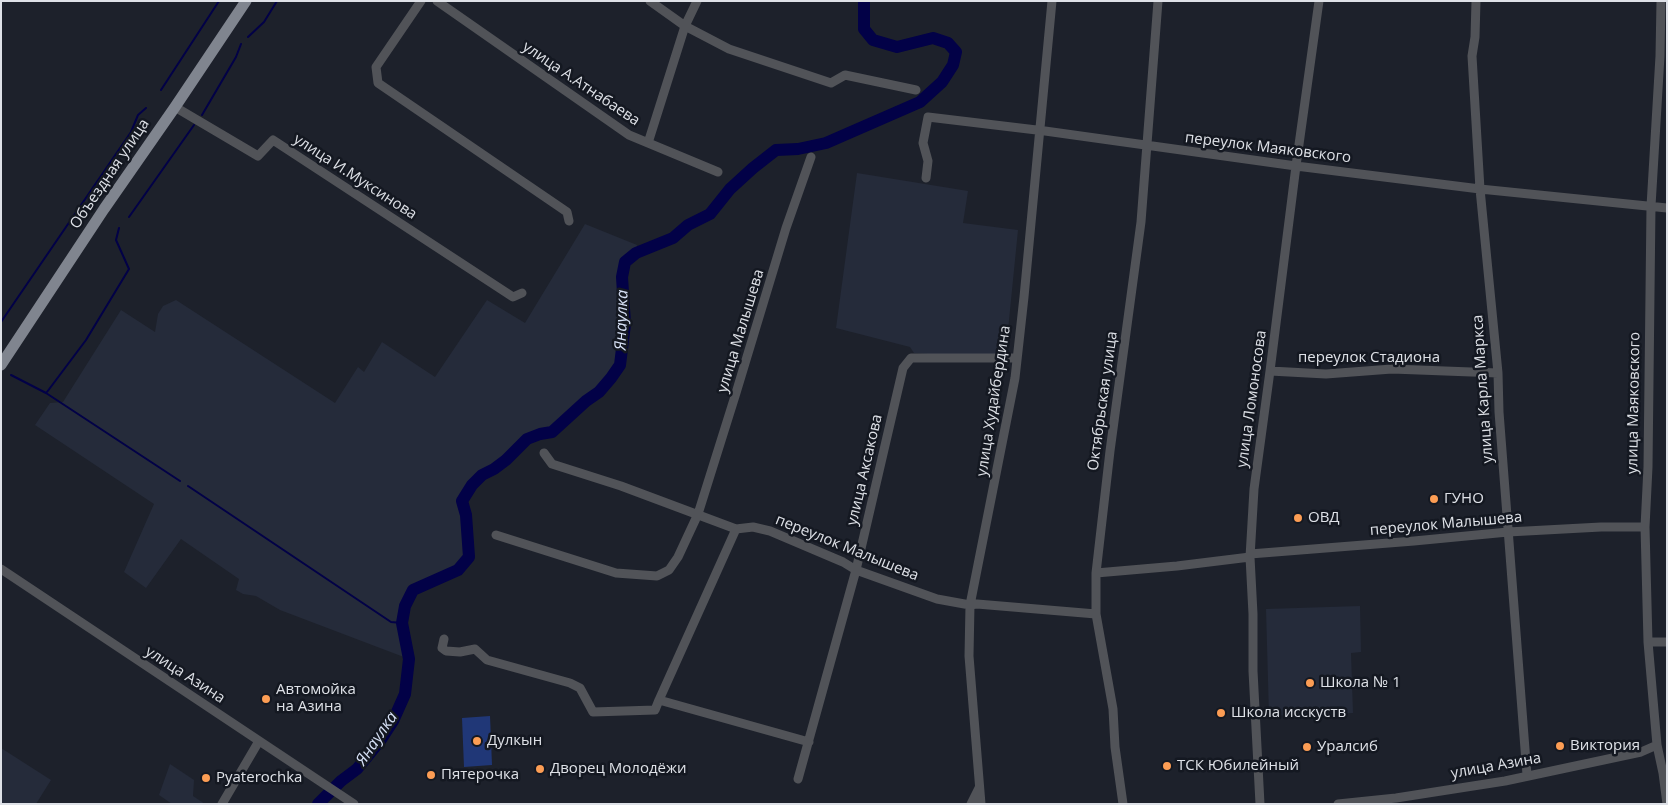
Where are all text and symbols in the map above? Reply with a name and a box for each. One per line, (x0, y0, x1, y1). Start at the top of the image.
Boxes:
street label: улица А.Атнабаева (519, 38, 643, 130)
street label: Объездная улица (67, 116, 153, 232)
street label: переулок Маяковского (1184, 129, 1352, 167)
street label: улица И.Муксинова (290, 130, 420, 224)
street label: улица Малышева (714, 267, 768, 395)
water label: Янаулка (611, 289, 633, 351)
street label: улица Карла Маркса (1469, 314, 1497, 464)
street label: улица Худайбердина (973, 324, 1015, 478)
street label: улица Ломоносова (1233, 329, 1271, 469)
street label: Октябрьская улица (1084, 330, 1122, 472)
street label: улица Маяковского (1624, 332, 1644, 474)
street label: переулок Стадиона (1298, 349, 1440, 367)
street label: улица Аксакова (843, 413, 887, 527)
place label: ГУНО (1444, 490, 1484, 508)
marker: ГУНО (1428, 493, 1440, 505)
street label: переулок Малышева (1369, 508, 1523, 540)
place label: ОВД (1308, 509, 1340, 527)
street label: переулок Малышева (773, 511, 921, 585)
marker: ОВД (1292, 512, 1304, 524)
street label: улица Азина (142, 643, 228, 707)
place label: Школа № 1 (1320, 674, 1401, 692)
marker: Школа № 1 (1304, 677, 1316, 689)
place label: Автомойка на Азина (276, 681, 356, 716)
marker: Автомойка на Азина (260, 693, 272, 705)
place label: Школа исскуств (1231, 704, 1346, 722)
marker: Школа исскуств (1215, 707, 1227, 719)
water label: Янаулка (352, 709, 402, 769)
place label: Дулкын (487, 732, 542, 750)
marker: Дулкын (471, 735, 483, 747)
place label: Виктория (1570, 737, 1640, 755)
place label: Уралсиб (1317, 738, 1378, 756)
marker: Виктория (1554, 740, 1566, 752)
marker: Уралсиб (1301, 741, 1313, 753)
street label: улица Азина (1449, 749, 1543, 783)
place label: ТСК Юбилейный (1177, 757, 1299, 775)
place label: Дворец Молодёжи (550, 760, 687, 778)
marker: ТСК Юбилейный (1161, 760, 1173, 772)
marker: Дворец Молодёжи (534, 763, 546, 775)
place label: Пятерочка (441, 766, 519, 784)
place label: Pyaterochka (216, 769, 302, 787)
marker: Пятерочка (425, 769, 437, 781)
marker: Pyaterochka (200, 772, 212, 784)

